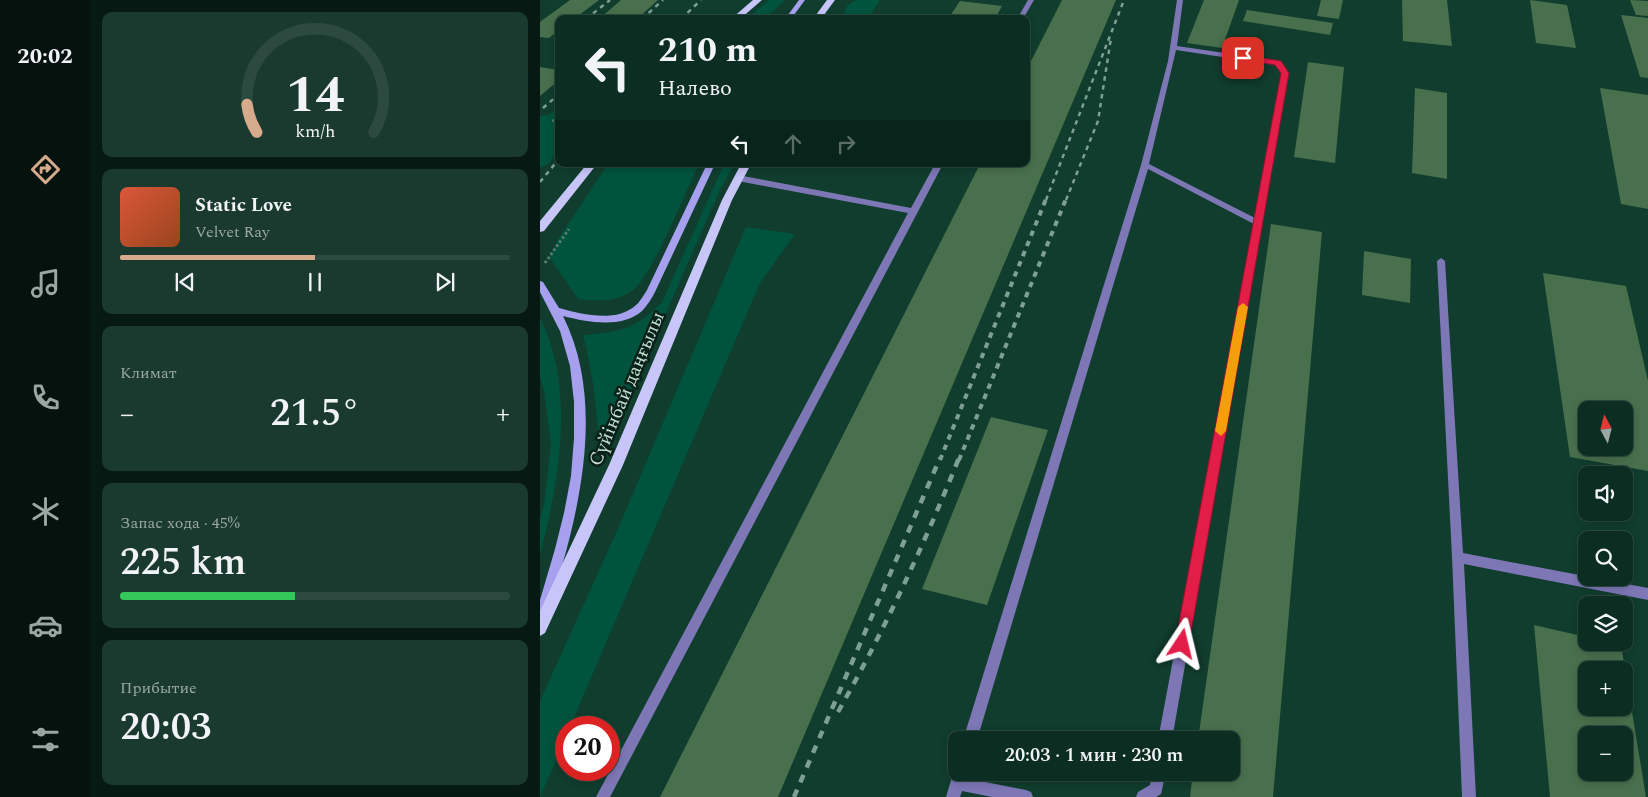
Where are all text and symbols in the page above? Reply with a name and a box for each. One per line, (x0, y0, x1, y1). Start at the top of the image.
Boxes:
text: 210 m (658, 24, 757, 77)
icon: left (575, 35, 640, 100)
pin (1222, 37, 1264, 79)
text: 20:02 (17, 40, 73, 73)
icon: arrive (1229, 44, 1257, 72)
text: 14 (286, 56, 344, 135)
text: Налево (658, 72, 732, 105)
text: km/h (295, 118, 335, 145)
icon: left (726, 130, 754, 158)
icon: ahead (779, 130, 807, 158)
icon: right (832, 130, 860, 158)
icon: directions (28, 152, 63, 187)
text: Static Love (195, 191, 292, 220)
text: Velvet Ray (195, 220, 270, 244)
icon: music (28, 266, 63, 301)
icon: previous (171, 268, 199, 296)
icon: pause (301, 268, 329, 296)
icon: next (431, 268, 459, 296)
street label: Сүйінбай даңғылы (581, 307, 673, 471)
text: Климат (120, 361, 177, 385)
icon: phone (28, 380, 63, 415)
text: 21.5° (270, 385, 360, 443)
text: − (120, 393, 134, 436)
text: + (496, 393, 510, 436)
north arrow (1578, 401, 1632, 456)
map controls (1578, 401, 1633, 781)
button: sound (1578, 466, 1633, 521)
icon: climate (28, 494, 63, 529)
text: Запас хода · 45% (120, 511, 240, 535)
button: search (1578, 531, 1633, 586)
text: 225 km (120, 534, 246, 592)
button: layers (1578, 596, 1633, 651)
icon: car (28, 608, 63, 643)
position arrow (1155, 617, 1207, 669)
button: + (1578, 661, 1633, 716)
text: Прибытие (120, 676, 197, 700)
text: 20:03 (120, 699, 211, 757)
speed limit sign: 20 (555, 716, 620, 781)
icon: filters (28, 722, 63, 757)
button: − (1578, 726, 1633, 781)
text: 20:03 · 1 мин · 230 m (1005, 741, 1183, 770)

